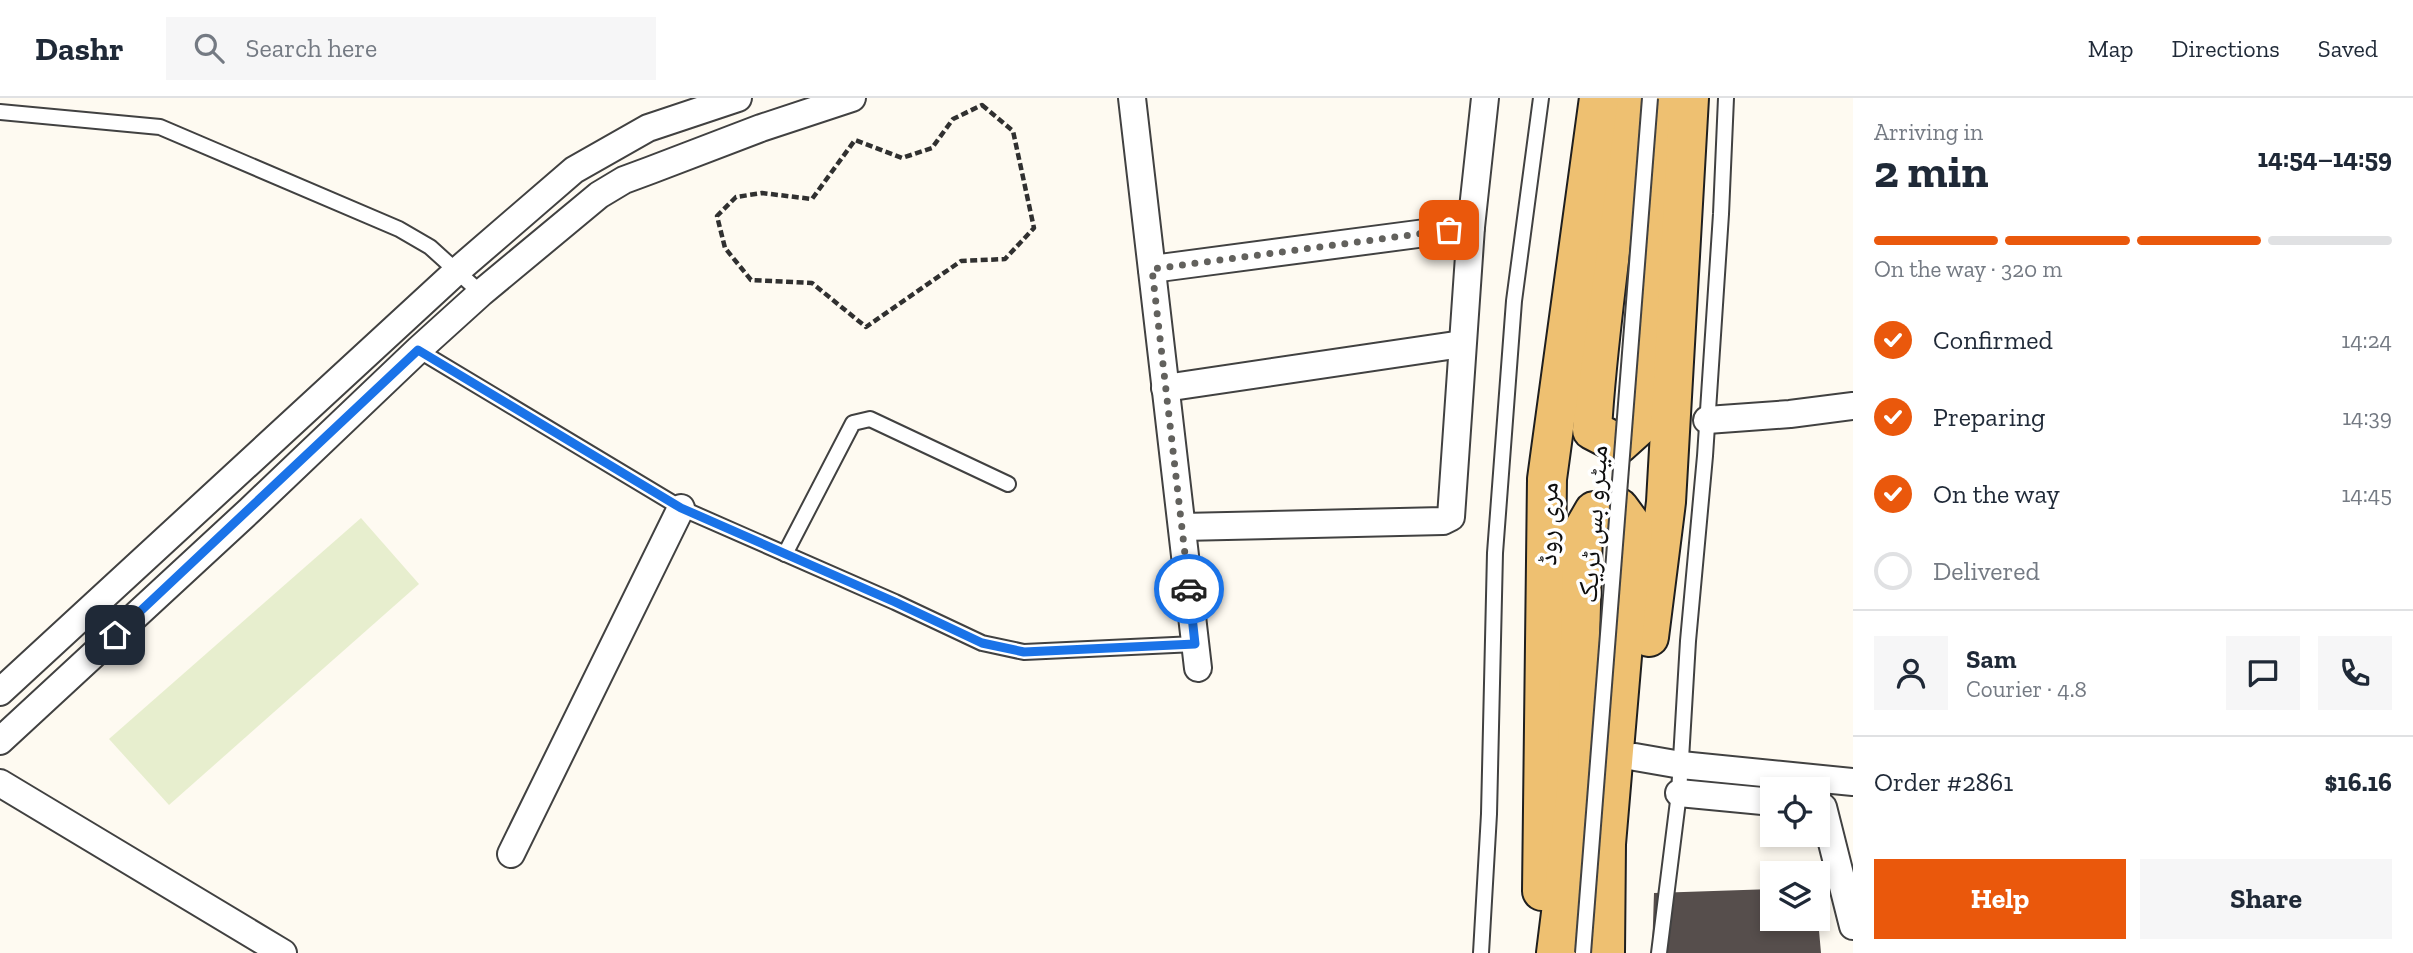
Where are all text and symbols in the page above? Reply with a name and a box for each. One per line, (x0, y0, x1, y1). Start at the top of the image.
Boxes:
search box (166, 17, 656, 80)
text: Dashr (35, 29, 124, 68)
icon: search (190, 29, 228, 67)
text: Search here (246, 32, 377, 64)
text: Map (2088, 34, 2134, 63)
text: Directions (2172, 34, 2280, 63)
text: Saved (2318, 34, 2378, 63)
text: Arriving in (1874, 118, 1983, 146)
text: 14:54–14:59 (2258, 142, 2392, 174)
text: 2 min (1874, 144, 1989, 199)
pin (1419, 200, 1479, 260)
icon: bag (1430, 211, 1468, 249)
text: On the way · 320 m (1874, 255, 2062, 283)
icon: check (1874, 321, 1912, 359)
text: Confirmed (1933, 324, 2053, 356)
text: 14:24 (2341, 326, 2392, 354)
icon: check (1874, 398, 1912, 436)
text: Preparing (1933, 401, 2045, 433)
text: 14:39 (2342, 403, 2392, 431)
street label: میٹرو بس ٹریک (1571, 444, 1615, 604)
icon: check (1874, 475, 1912, 513)
text: On the way (1933, 478, 2060, 510)
text: 14:45 (2341, 480, 2392, 508)
street label: مری روڈ (1530, 482, 1565, 566)
courier (1154, 554, 1224, 624)
text: Delivered (1933, 555, 2040, 587)
icon: car (1170, 570, 1208, 608)
pin (85, 605, 145, 665)
icon: home (96, 616, 134, 654)
button: person (1874, 636, 1948, 710)
button: chat (2226, 636, 2300, 710)
button: phone (2318, 636, 2392, 710)
text: Sam (1966, 643, 2016, 675)
text: Courier · 4.8 (1966, 675, 2087, 703)
text: Order #2861 (1874, 766, 2013, 798)
text: $16.16 (2324, 766, 2392, 798)
map controls (1760, 777, 1830, 931)
button: locate (1760, 777, 1830, 847)
button: Help (1874, 859, 2126, 939)
button: Share (2140, 859, 2392, 939)
button: layers (1760, 861, 1830, 931)

